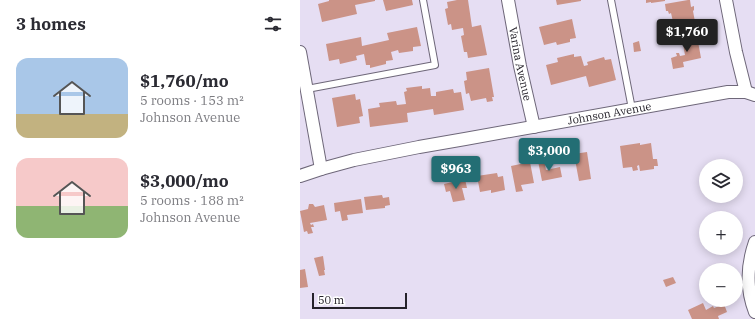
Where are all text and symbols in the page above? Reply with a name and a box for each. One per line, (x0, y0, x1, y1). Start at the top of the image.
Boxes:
text: 3 homes (16, 13, 86, 35)
icon: filters (262, 13, 284, 35)
pin: $1,760 (654, 19, 720, 53)
text: $1,760 (666, 23, 708, 40)
street label: Varina Avenue (506, 26, 535, 102)
text: $1,760/mo (140, 70, 229, 92)
icon: home (48, 74, 96, 122)
text: 5 rooms · 153 m² (140, 92, 244, 109)
street label: Johnson Avenue (566, 99, 653, 128)
text: Johnson Avenue (140, 109, 240, 126)
pin: $3,000 (516, 138, 582, 172)
text: $3,000 (528, 142, 570, 159)
pin: $963 (432, 156, 480, 190)
map controls (699, 159, 743, 307)
button: layers (699, 159, 743, 203)
text: $963 (440, 160, 472, 177)
text: $3,000/mo (140, 170, 229, 192)
icon: home (48, 174, 96, 222)
text: 5 rooms · 188 m² (140, 192, 244, 209)
text: Johnson Avenue (140, 209, 240, 226)
button: + (699, 211, 743, 255)
button: − (699, 263, 743, 307)
scale bar (312, 291, 407, 310)
text: 50 m (318, 293, 344, 307)

